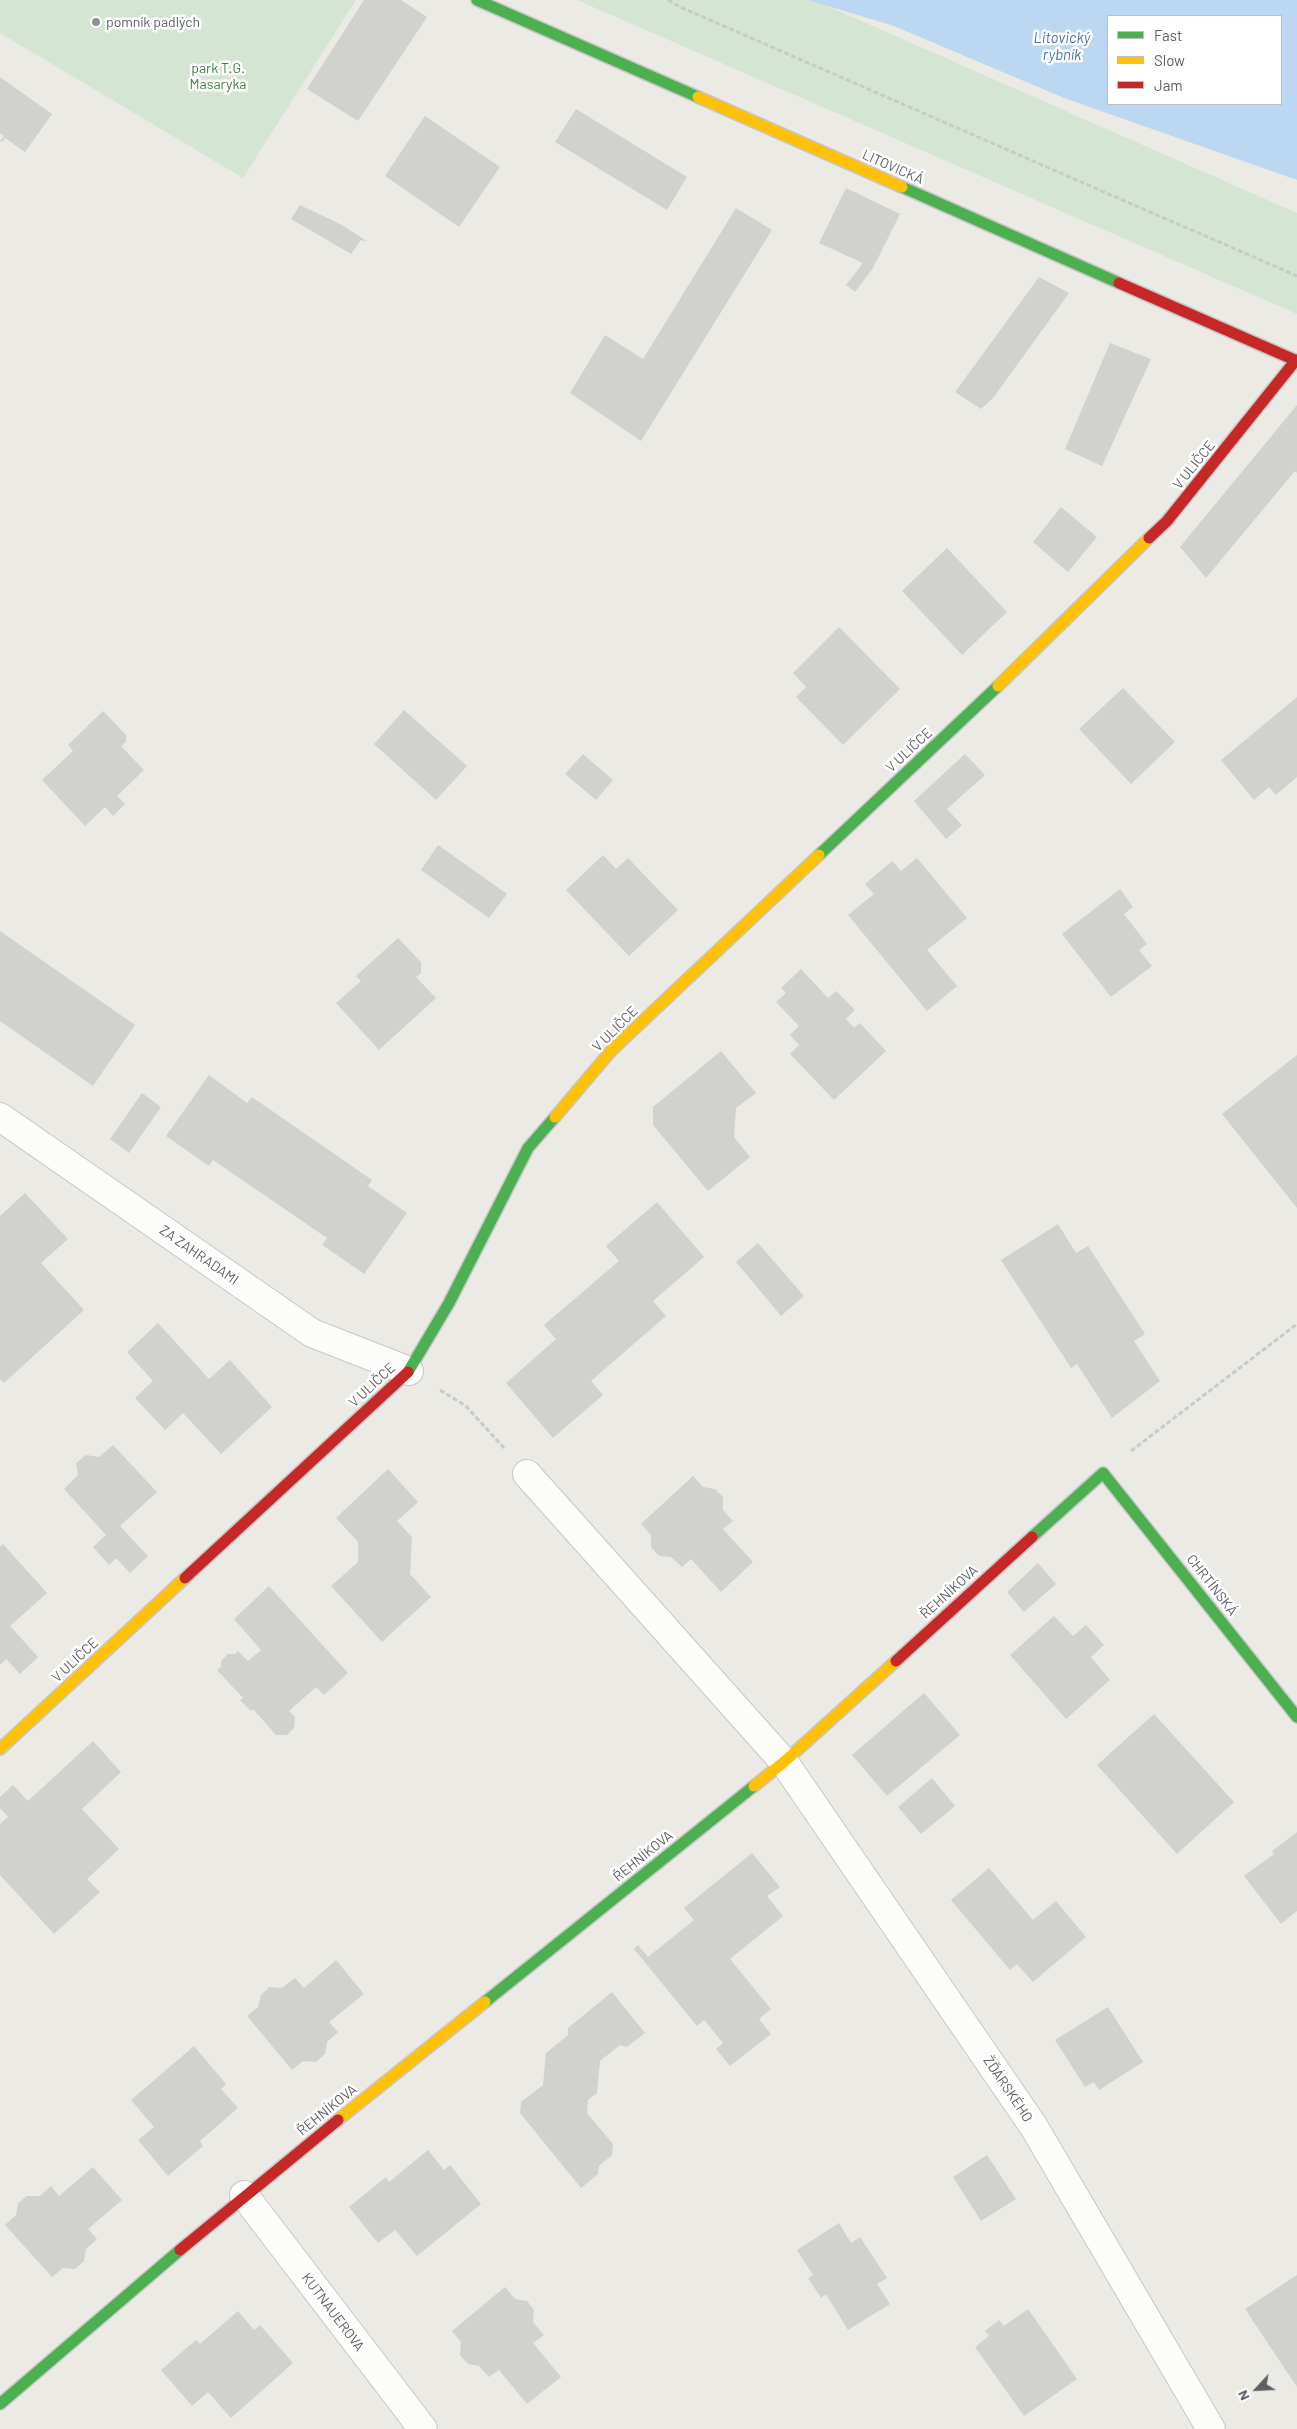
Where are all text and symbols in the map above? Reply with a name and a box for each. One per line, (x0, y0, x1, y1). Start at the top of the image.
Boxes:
place label: pomník padlých (106, 14, 200, 30)
legend (1107, 15, 1282, 105)
marker: pomník padlých (90, 16, 102, 28)
text: Fast (1154, 26, 1182, 44)
water label: Litovický rybník (1034, 29, 1090, 64)
text: Slow (1154, 51, 1185, 69)
park label: park T.G. Masaryka (189, 60, 247, 92)
text: Jam (1154, 76, 1183, 94)
street label: LITOVICKÁ (860, 146, 926, 188)
street label: V ULIČCE (1169, 438, 1219, 492)
street label: V ULIČCE (882, 724, 936, 776)
street label: V ULIČCE (589, 1003, 641, 1055)
street label: ZA ZAHRADAMI (156, 1222, 242, 1288)
street label: V ULIČCE (345, 1359, 399, 1411)
street label: CHRTÍNSKÁ (1183, 1551, 1241, 1619)
street label: ŘEHNÍKOVA (917, 1562, 981, 1622)
street label: V ULIČCE (48, 1634, 102, 1686)
street label: ŘEHNÍKOVA (610, 1827, 676, 1885)
street label: ŽĎÁRSKÉHO (980, 2053, 1036, 2125)
street label: ŘEHNÍKOVA (294, 2081, 360, 2139)
street label: KUTNAUEROVA (298, 2270, 368, 2354)
north arrow (1232, 2364, 1282, 2414)
text: N (1233, 2388, 1253, 2403)

